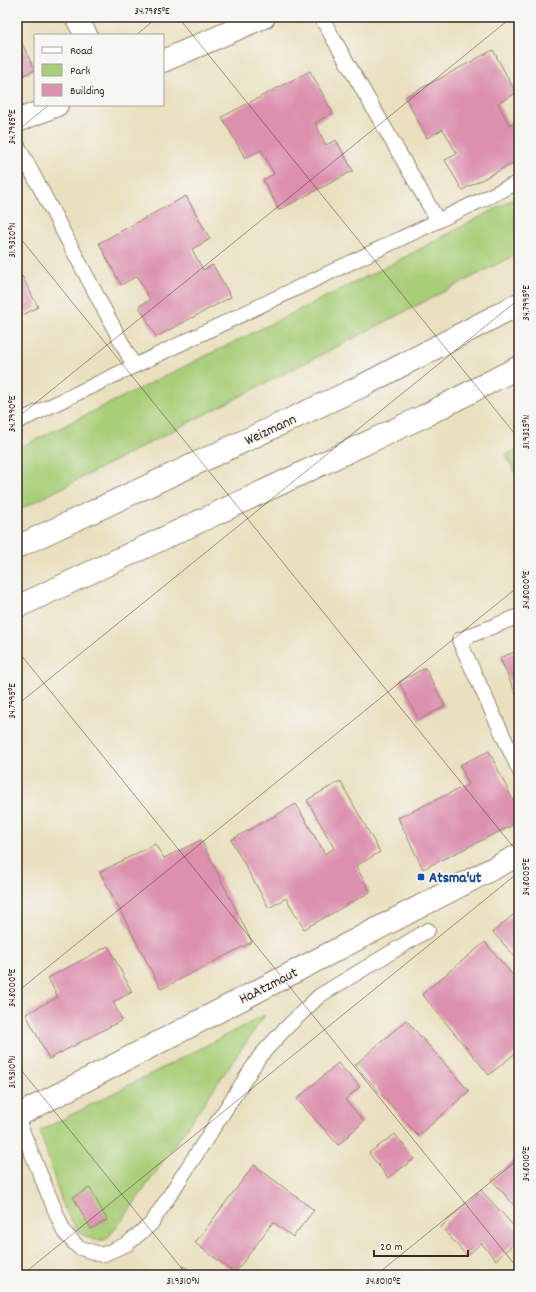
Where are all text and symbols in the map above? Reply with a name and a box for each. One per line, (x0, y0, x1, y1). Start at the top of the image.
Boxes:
text: 34.7985°E (134, 5, 170, 19)
legend (34, 34, 164, 106)
text: Road (70, 43, 92, 60)
text: Park (70, 63, 91, 80)
text: Building (70, 83, 105, 100)
text: 34.7985°E (6, 109, 20, 145)
text: 31.9320°N (6, 222, 20, 258)
text: 34.7995°E (520, 285, 534, 321)
text: 34.7990°E (6, 395, 20, 432)
street label: Weizmann (241, 409, 300, 452)
text: 31.9325°N (520, 415, 534, 449)
text: 34.8000°E (520, 570, 534, 609)
text: 34.7995°E (6, 683, 20, 719)
text: 34.8005°E (520, 858, 534, 896)
place label: Atsma'ut (429, 868, 482, 890)
marker: Atsma'ut (416, 872, 426, 882)
street label: HaAtzmaut (236, 962, 303, 1011)
text: 34.8000°E (6, 968, 20, 1007)
text: 31.9310°N (6, 1055, 20, 1089)
text: 34.8010°E (520, 1146, 534, 1182)
scale bar (374, 1232, 468, 1258)
text: 20 m (380, 1239, 403, 1256)
text: 31.9310°N (166, 1275, 200, 1289)
text: 34.8010°E (365, 1275, 401, 1289)

